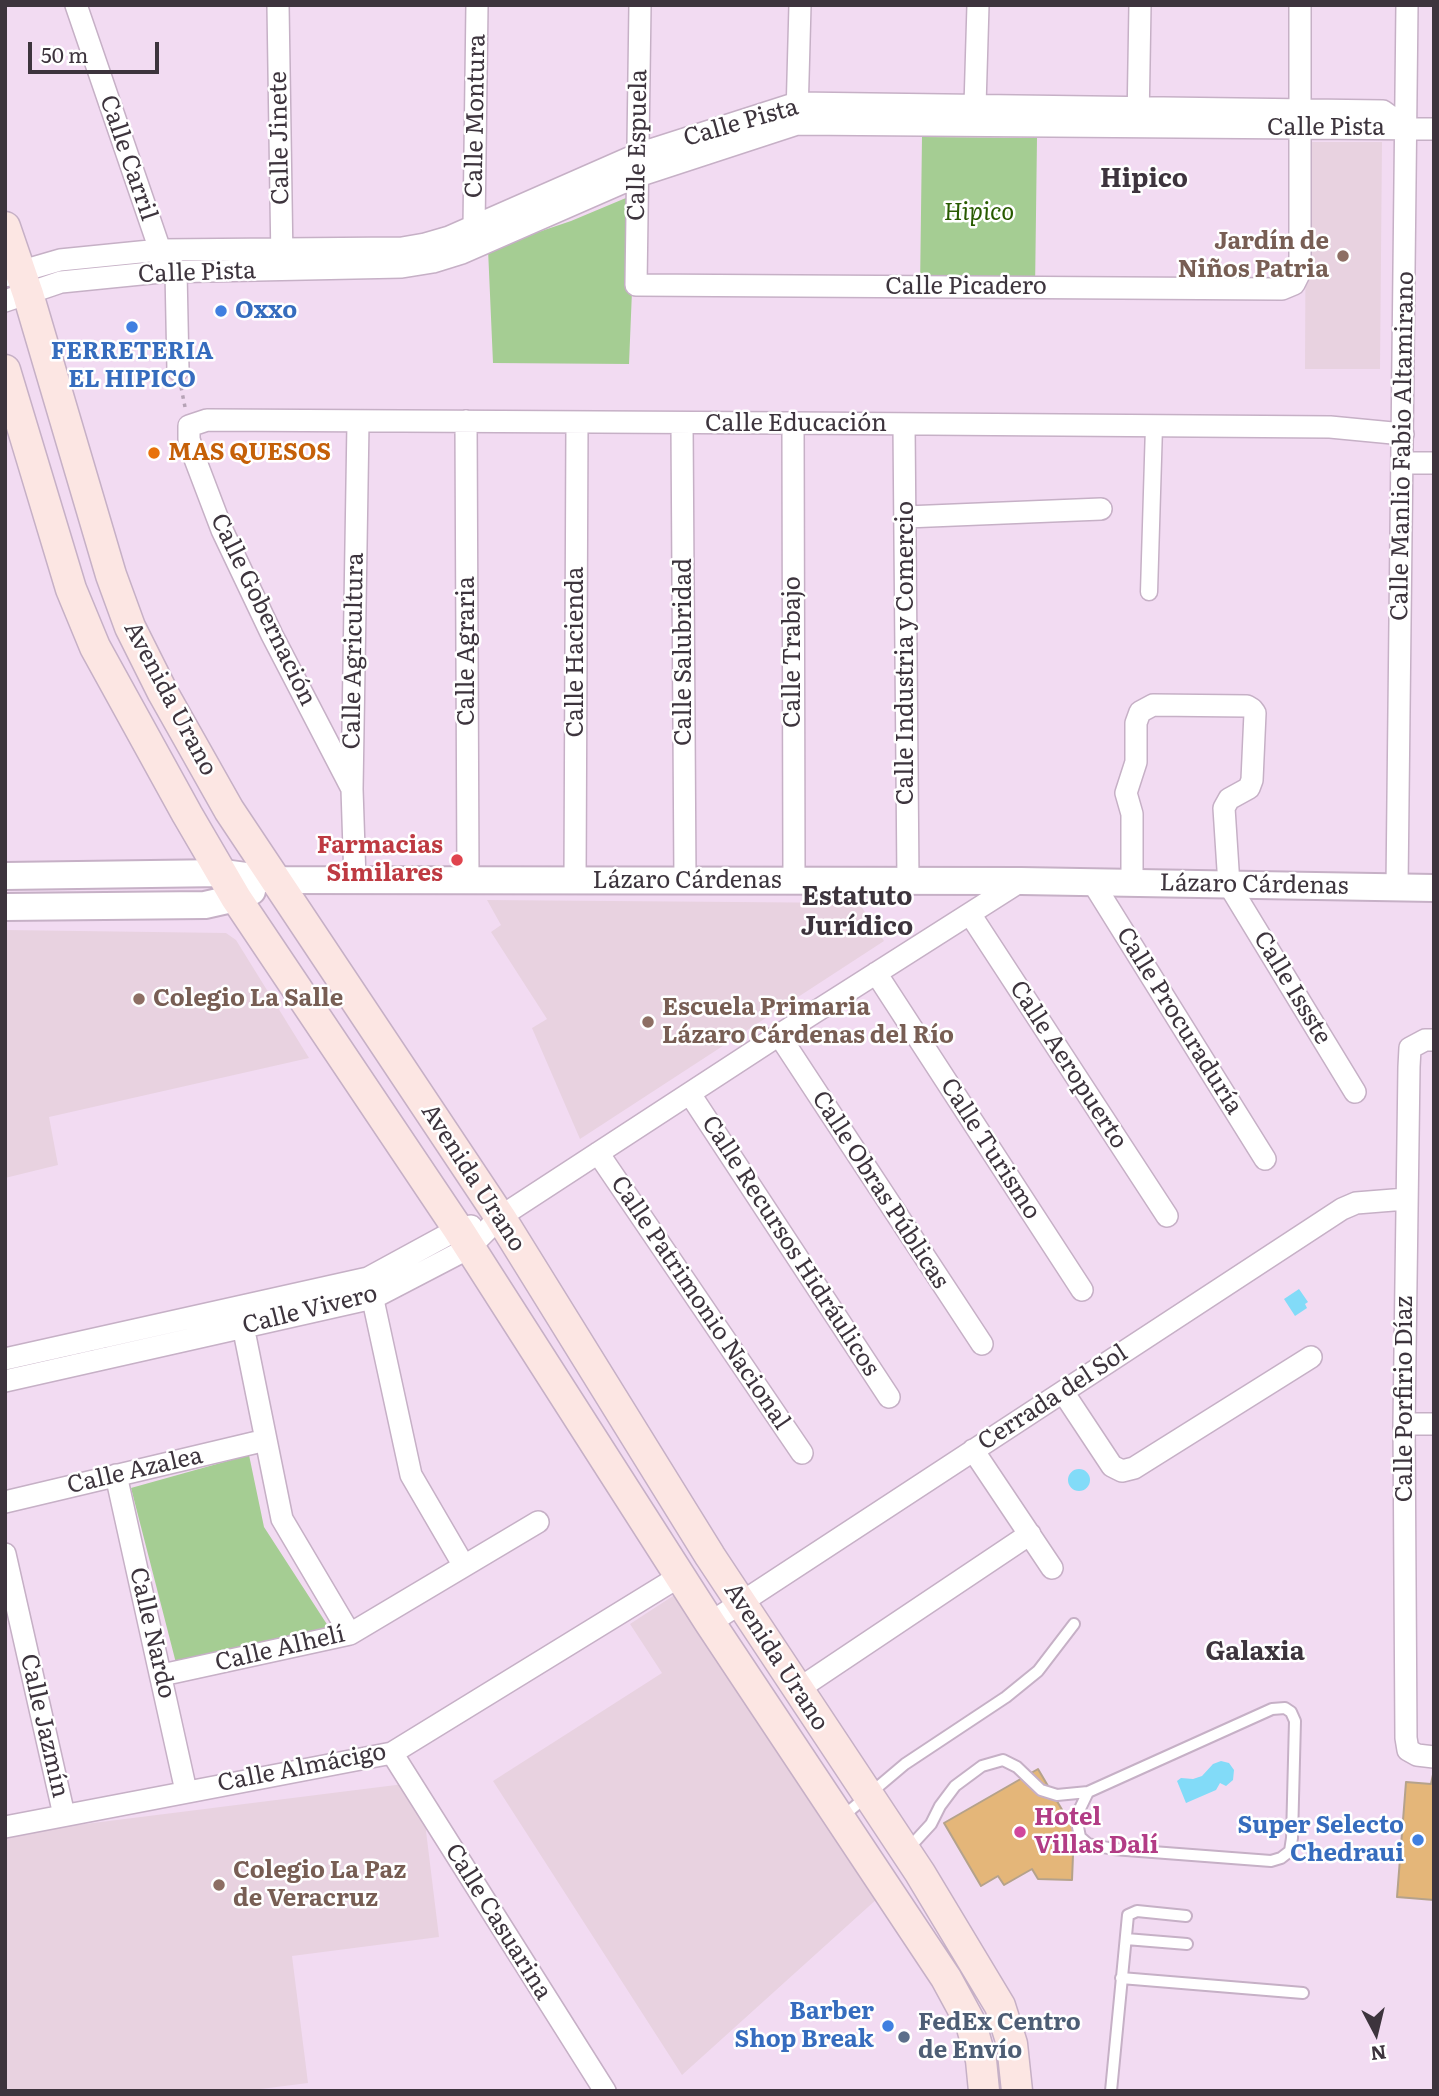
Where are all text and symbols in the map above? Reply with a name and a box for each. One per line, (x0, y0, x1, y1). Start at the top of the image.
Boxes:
scale bar (32, 28, 163, 72)
street label: Calle Montura (460, 34, 492, 198)
text: 50 m (41, 38, 88, 69)
street label: Calle Espuela (622, 69, 654, 221)
street label: Calle Jinete (264, 71, 296, 205)
street label: Calle Carril (93, 92, 163, 224)
street label: Calle Pista (680, 93, 802, 153)
street label: Calle Pista (1267, 114, 1385, 142)
district label: Hipico (1100, 163, 1188, 195)
park label: Hipico (944, 199, 1014, 227)
place label: Jardín de Niños Patria (1178, 228, 1329, 284)
marker: Jardín de Niños Patria (1335, 248, 1351, 264)
street label: Calle Pista (138, 257, 256, 289)
street label: Calle Manlio Fabio Altamirano (1386, 271, 1420, 621)
street label: Calle Picadero (885, 273, 1047, 301)
place label: Oxxo (235, 297, 297, 325)
marker: Oxxo (213, 303, 229, 319)
marker: FERRETERIA EL HIPICO (124, 319, 140, 335)
place label: FERRETERIA EL HIPICO (51, 338, 213, 394)
street label: Calle Educación (705, 410, 887, 438)
place label: MAS QUESOS (168, 439, 331, 467)
marker: MAS QUESOS (146, 445, 162, 461)
street label: Calle Industria y Comercio (892, 501, 920, 805)
street label: Calle Gobernación (204, 509, 322, 711)
street label: Calle Agricultura (338, 552, 370, 750)
street label: Calle Salubridad (670, 558, 698, 746)
street label: Calle Hacienda (562, 566, 590, 738)
street label: Calle Agraria (453, 576, 481, 726)
street label: Calle Trabajo (779, 576, 807, 728)
street label: Avenida Urano (117, 617, 223, 781)
place label: Farmacias Similares (317, 832, 443, 888)
marker: Farmacias Similares (449, 852, 465, 868)
street label: Lázaro Cárdenas (593, 867, 781, 895)
street label: Lázaro Cárdenas (1159, 869, 1349, 901)
district label: Estatuto Jurídico (801, 881, 913, 942)
street label: Calle Procuraduría (1110, 922, 1248, 1120)
street label: Calle Issste (1247, 926, 1337, 1050)
street label: Calle Aeropuerto (1003, 976, 1133, 1154)
place label: Colegio La Salle (153, 985, 343, 1013)
marker: Colegio La Salle (131, 991, 147, 1007)
place label: Escuela Primaria Lázaro Cárdenas del Río (662, 994, 954, 1050)
marker: Escuela Primaria Lázaro Cárdenas del Río (640, 1014, 656, 1030)
street label: Calle Turismo (934, 1073, 1046, 1225)
street label: Calle Obras Públicas (805, 1086, 955, 1294)
street label: Avenida Urano (415, 1099, 531, 1257)
street label: Calle Recursos Hidráulicos (695, 1110, 885, 1382)
street label: Calle Patrimonio Nacional (604, 1171, 796, 1435)
street label: Calle Vivero (239, 1279, 381, 1341)
street label: Calle Porfirio Díaz (1391, 1296, 1419, 1502)
street label: Cerrada del Sol (973, 1339, 1133, 1457)
street label: Calle Azalea (65, 1441, 205, 1501)
street label: Calle Nardo (123, 1565, 181, 1701)
street label: Avenida Urano (718, 1578, 834, 1736)
street label: Calle Alhelí (212, 1620, 348, 1678)
district label: Galaxia (1205, 1636, 1305, 1668)
street label: Calle Jazmín (13, 1651, 75, 1801)
street label: Calle Almácigo (215, 1738, 389, 1798)
place label: Hotel Villas Dalí (1034, 1804, 1159, 1860)
place label: Super Selecto Chedraui (1238, 1812, 1404, 1868)
marker: Hotel Villas Dalí (1012, 1824, 1028, 1840)
marker: Super Selecto Chedraui (1410, 1832, 1426, 1848)
street label: Calle Casuarina (438, 1839, 558, 2005)
place label: Colegio La Paz de Veracruz (233, 1857, 406, 1913)
marker: Colegio La Paz de Veracruz (211, 1877, 227, 1893)
place label: Barber Shop Break (735, 1998, 874, 2054)
north arrow (1341, 1998, 1411, 2068)
place label: FedEx Centro de Envío (918, 2009, 1081, 2065)
marker: Barber Shop Break (880, 2018, 896, 2034)
marker: FedEx Centro de Envío (896, 2029, 912, 2045)
text: N (1369, 2039, 1388, 2069)

